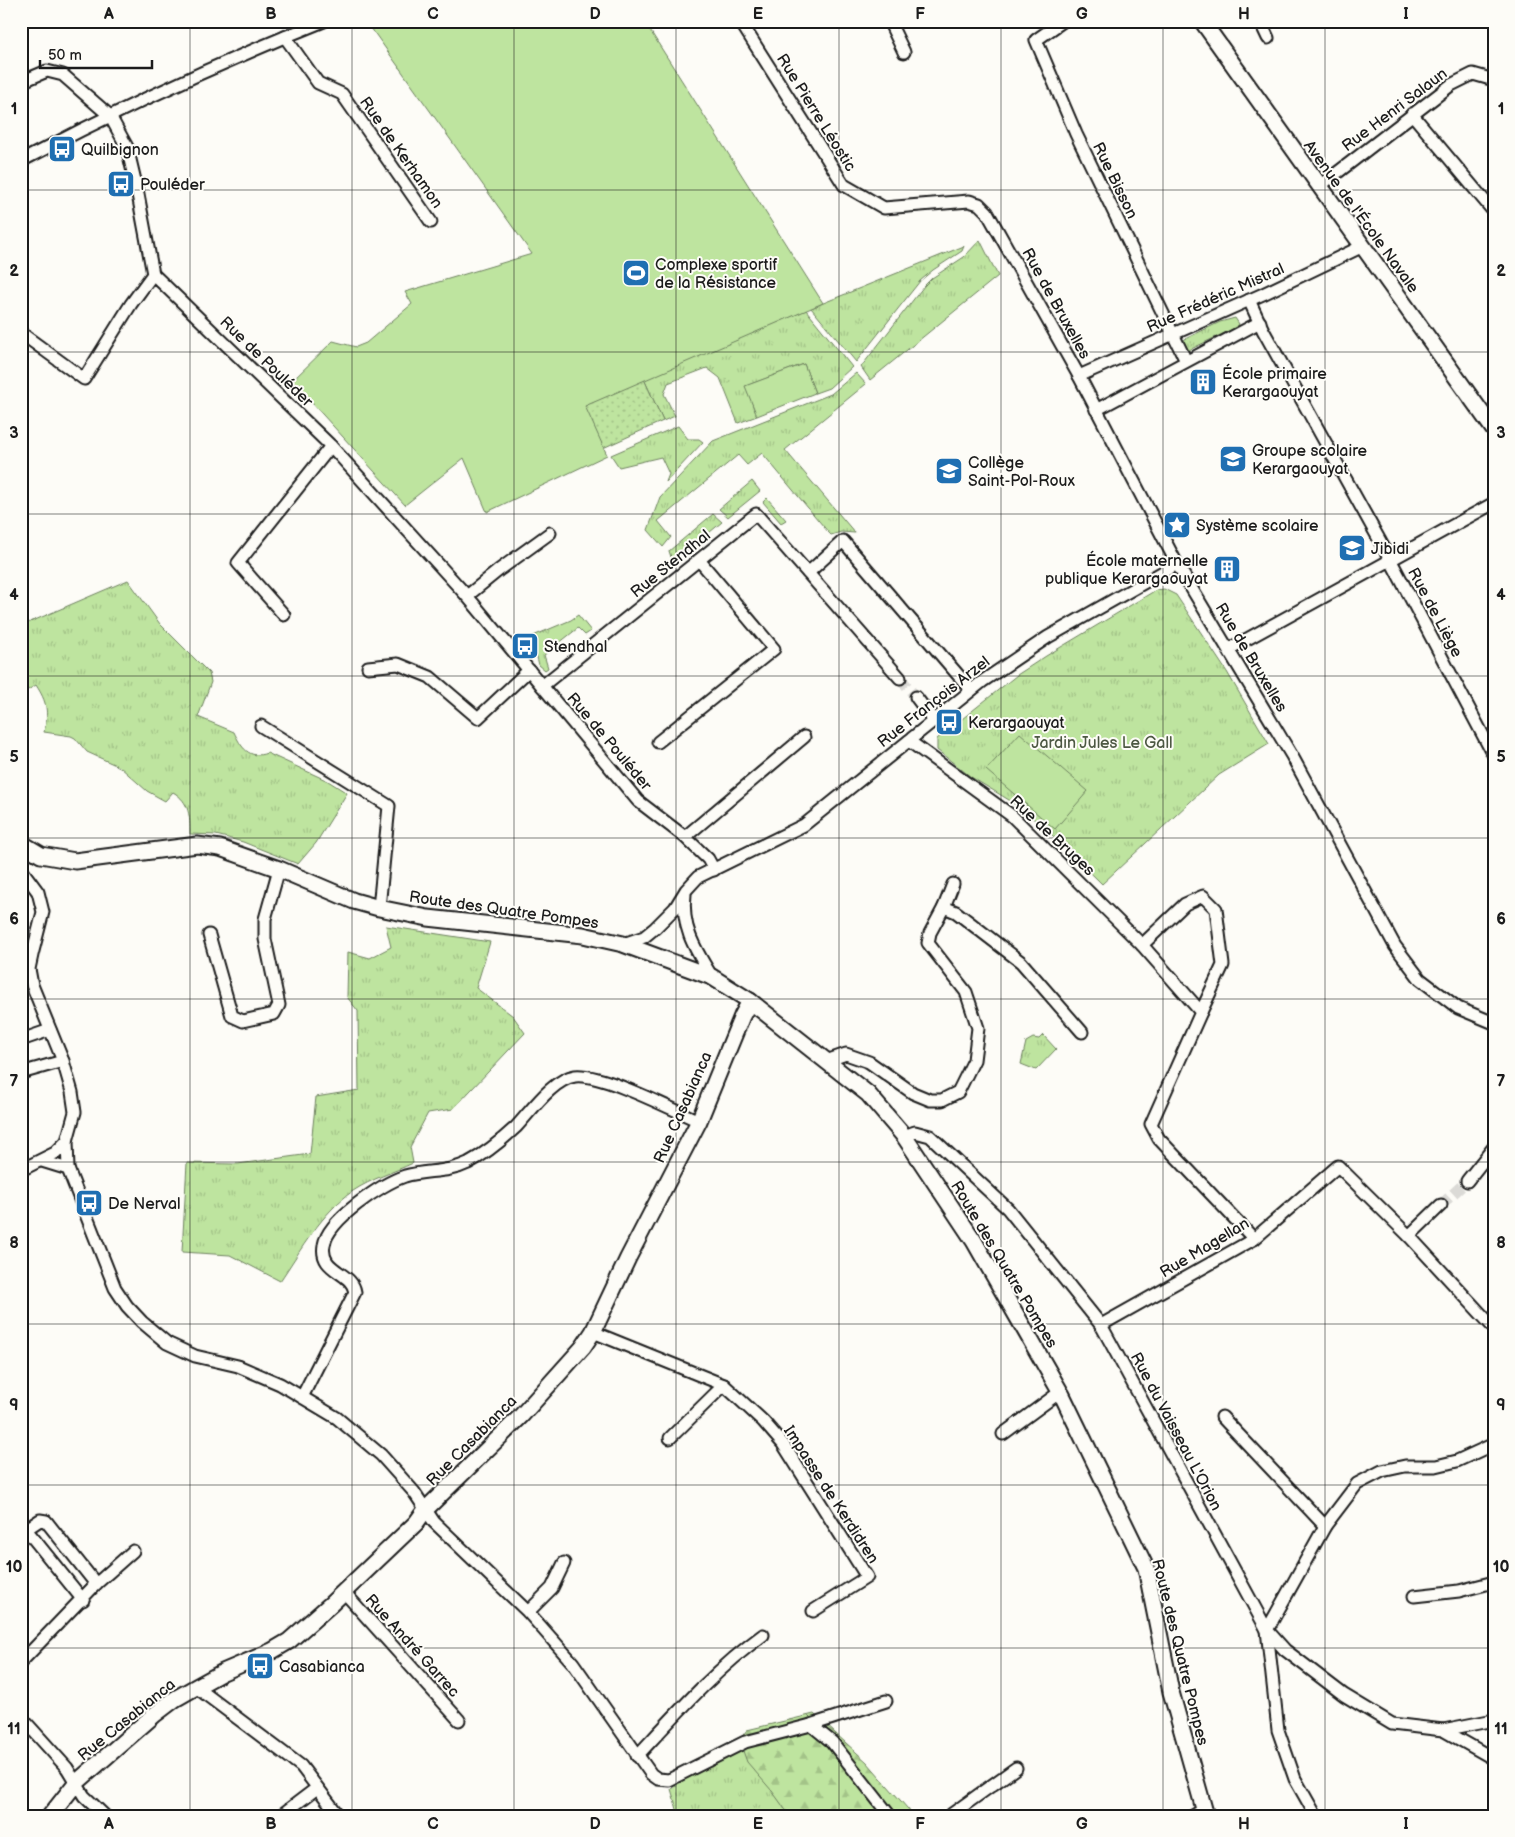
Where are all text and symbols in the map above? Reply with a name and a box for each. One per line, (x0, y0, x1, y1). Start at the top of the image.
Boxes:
text: A (103, 5, 114, 24)
text: B (265, 5, 277, 24)
text: C (427, 5, 439, 24)
text: D (589, 5, 601, 24)
text: E (753, 5, 763, 24)
text: F (915, 5, 925, 24)
text: G (1076, 5, 1088, 24)
text: H (1238, 5, 1250, 24)
text: I (1403, 5, 1409, 24)
scale bar (40, 38, 152, 70)
text: 50 m (48, 46, 82, 65)
street label: Rue Pierre Léostic (772, 51, 860, 175)
street label: Rue Henri Salaun (1338, 64, 1451, 156)
street label: Rue de Kerhamon (355, 93, 446, 212)
text: 1 (11, 100, 17, 119)
text: 1 (1498, 100, 1504, 119)
bus stop icon: Quilbignon (47, 134, 77, 164)
street label: Avenue de l'École Navale (1299, 136, 1424, 297)
street label: Rue Bisson (1088, 139, 1141, 222)
place label: Quilbignon (81, 141, 159, 160)
bus stop icon: Pouléder (106, 169, 136, 199)
place label: Pouléder (140, 176, 205, 195)
street label: Rue de Bruxelles (1017, 245, 1094, 362)
place label: Complexe sportif de la Résistance (655, 256, 777, 293)
sports icon: Complexe sportif de la Résistance (621, 258, 651, 288)
street label: Rue Frédéric Mistral (1144, 260, 1287, 337)
text: 2 (9, 262, 19, 281)
text: 2 (1496, 262, 1506, 281)
street label: Rue de Pouléder (216, 313, 317, 411)
place label: École primaire Kerargaouyat (1222, 363, 1327, 402)
building icon: École primaire Kerargaouyat (1188, 367, 1218, 397)
text: 3 (9, 424, 19, 443)
text: 3 (1496, 424, 1506, 443)
place label: Groupe scolaire Kerargaouyat (1252, 442, 1368, 479)
school or university icon: Groupe scolaire Kerargaouyat (1218, 444, 1248, 474)
place label: Collège Saint-Pol-Roux (968, 454, 1075, 491)
school or university icon: Collège Saint-Pol-Roux (934, 456, 964, 486)
place icon: Système scolaire (1162, 510, 1192, 540)
place label: Système scolaire (1196, 517, 1319, 536)
street label: Rue Stendhal (627, 526, 715, 602)
school or university icon: Jibidi (1337, 533, 1367, 563)
place label: Jibidi (1371, 540, 1409, 559)
place label: École maternelle publique Kerargaouyat (1045, 550, 1208, 589)
building icon: École maternelle publique Kerargaouyat (1212, 554, 1242, 584)
street label: Rue de Liège (1403, 565, 1466, 661)
text: 4 (9, 586, 19, 605)
text: 4 (1496, 586, 1506, 605)
street label: Rue de Bruxelles (1211, 600, 1291, 716)
bus stop icon: Stendhal (510, 631, 540, 661)
place label: Stendhal (544, 638, 607, 657)
street label: Rue François Arzel (874, 653, 994, 752)
street label: Rue de Pouléder (562, 689, 655, 795)
bus stop icon: Kerargaouyat (934, 707, 964, 737)
place label: Kerargaouyat (968, 714, 1065, 733)
park label: Jardin Jules Le Gall (1031, 734, 1173, 753)
text: 5 (9, 748, 19, 767)
text: 5 (1496, 748, 1506, 767)
street label: Rue de Bruges (1005, 792, 1099, 880)
street label: Route des Quatre Pompes (408, 888, 600, 933)
text: 6 (9, 910, 19, 929)
text: 6 (1496, 910, 1506, 929)
street label: Rue Casabianca (650, 1049, 716, 1166)
text: 7 (10, 1072, 19, 1091)
text: 7 (1497, 1072, 1506, 1091)
street label: Route des Quatre Pompes (946, 1178, 1061, 1352)
bus stop icon: De Nerval (74, 1188, 104, 1218)
place label: De Nerval (108, 1195, 181, 1214)
street label: Rue Magellan (1157, 1214, 1253, 1282)
text: 8 (9, 1234, 19, 1253)
text: 8 (1496, 1234, 1506, 1253)
street label: Rue du Vaisseau L'Orion (1126, 1349, 1225, 1514)
street label: Rue Casabianca (423, 1392, 521, 1490)
text: 9 (9, 1396, 19, 1415)
text: 9 (1496, 1396, 1506, 1415)
street label: Impasse de Kerdidren (779, 1422, 882, 1567)
street label: Route des Quatre Pompes (1147, 1557, 1212, 1748)
text: 10 (6, 1558, 22, 1577)
text: 10 (1493, 1558, 1509, 1577)
street label: Rue André Garrec (361, 1591, 463, 1701)
bus stop icon: Casabianca (245, 1651, 275, 1681)
place label: Casabianca (279, 1658, 365, 1677)
street label: Rue Casabianca (74, 1675, 180, 1765)
text: 11 (7, 1720, 21, 1739)
text: 11 (1494, 1720, 1508, 1739)
text: A (103, 1815, 114, 1834)
text: B (265, 1815, 277, 1834)
text: C (427, 1815, 439, 1834)
text: D (589, 1815, 601, 1834)
text: E (753, 1815, 763, 1834)
text: F (915, 1815, 925, 1834)
text: G (1076, 1815, 1088, 1834)
text: H (1238, 1815, 1250, 1834)
text: I (1403, 1815, 1409, 1834)

